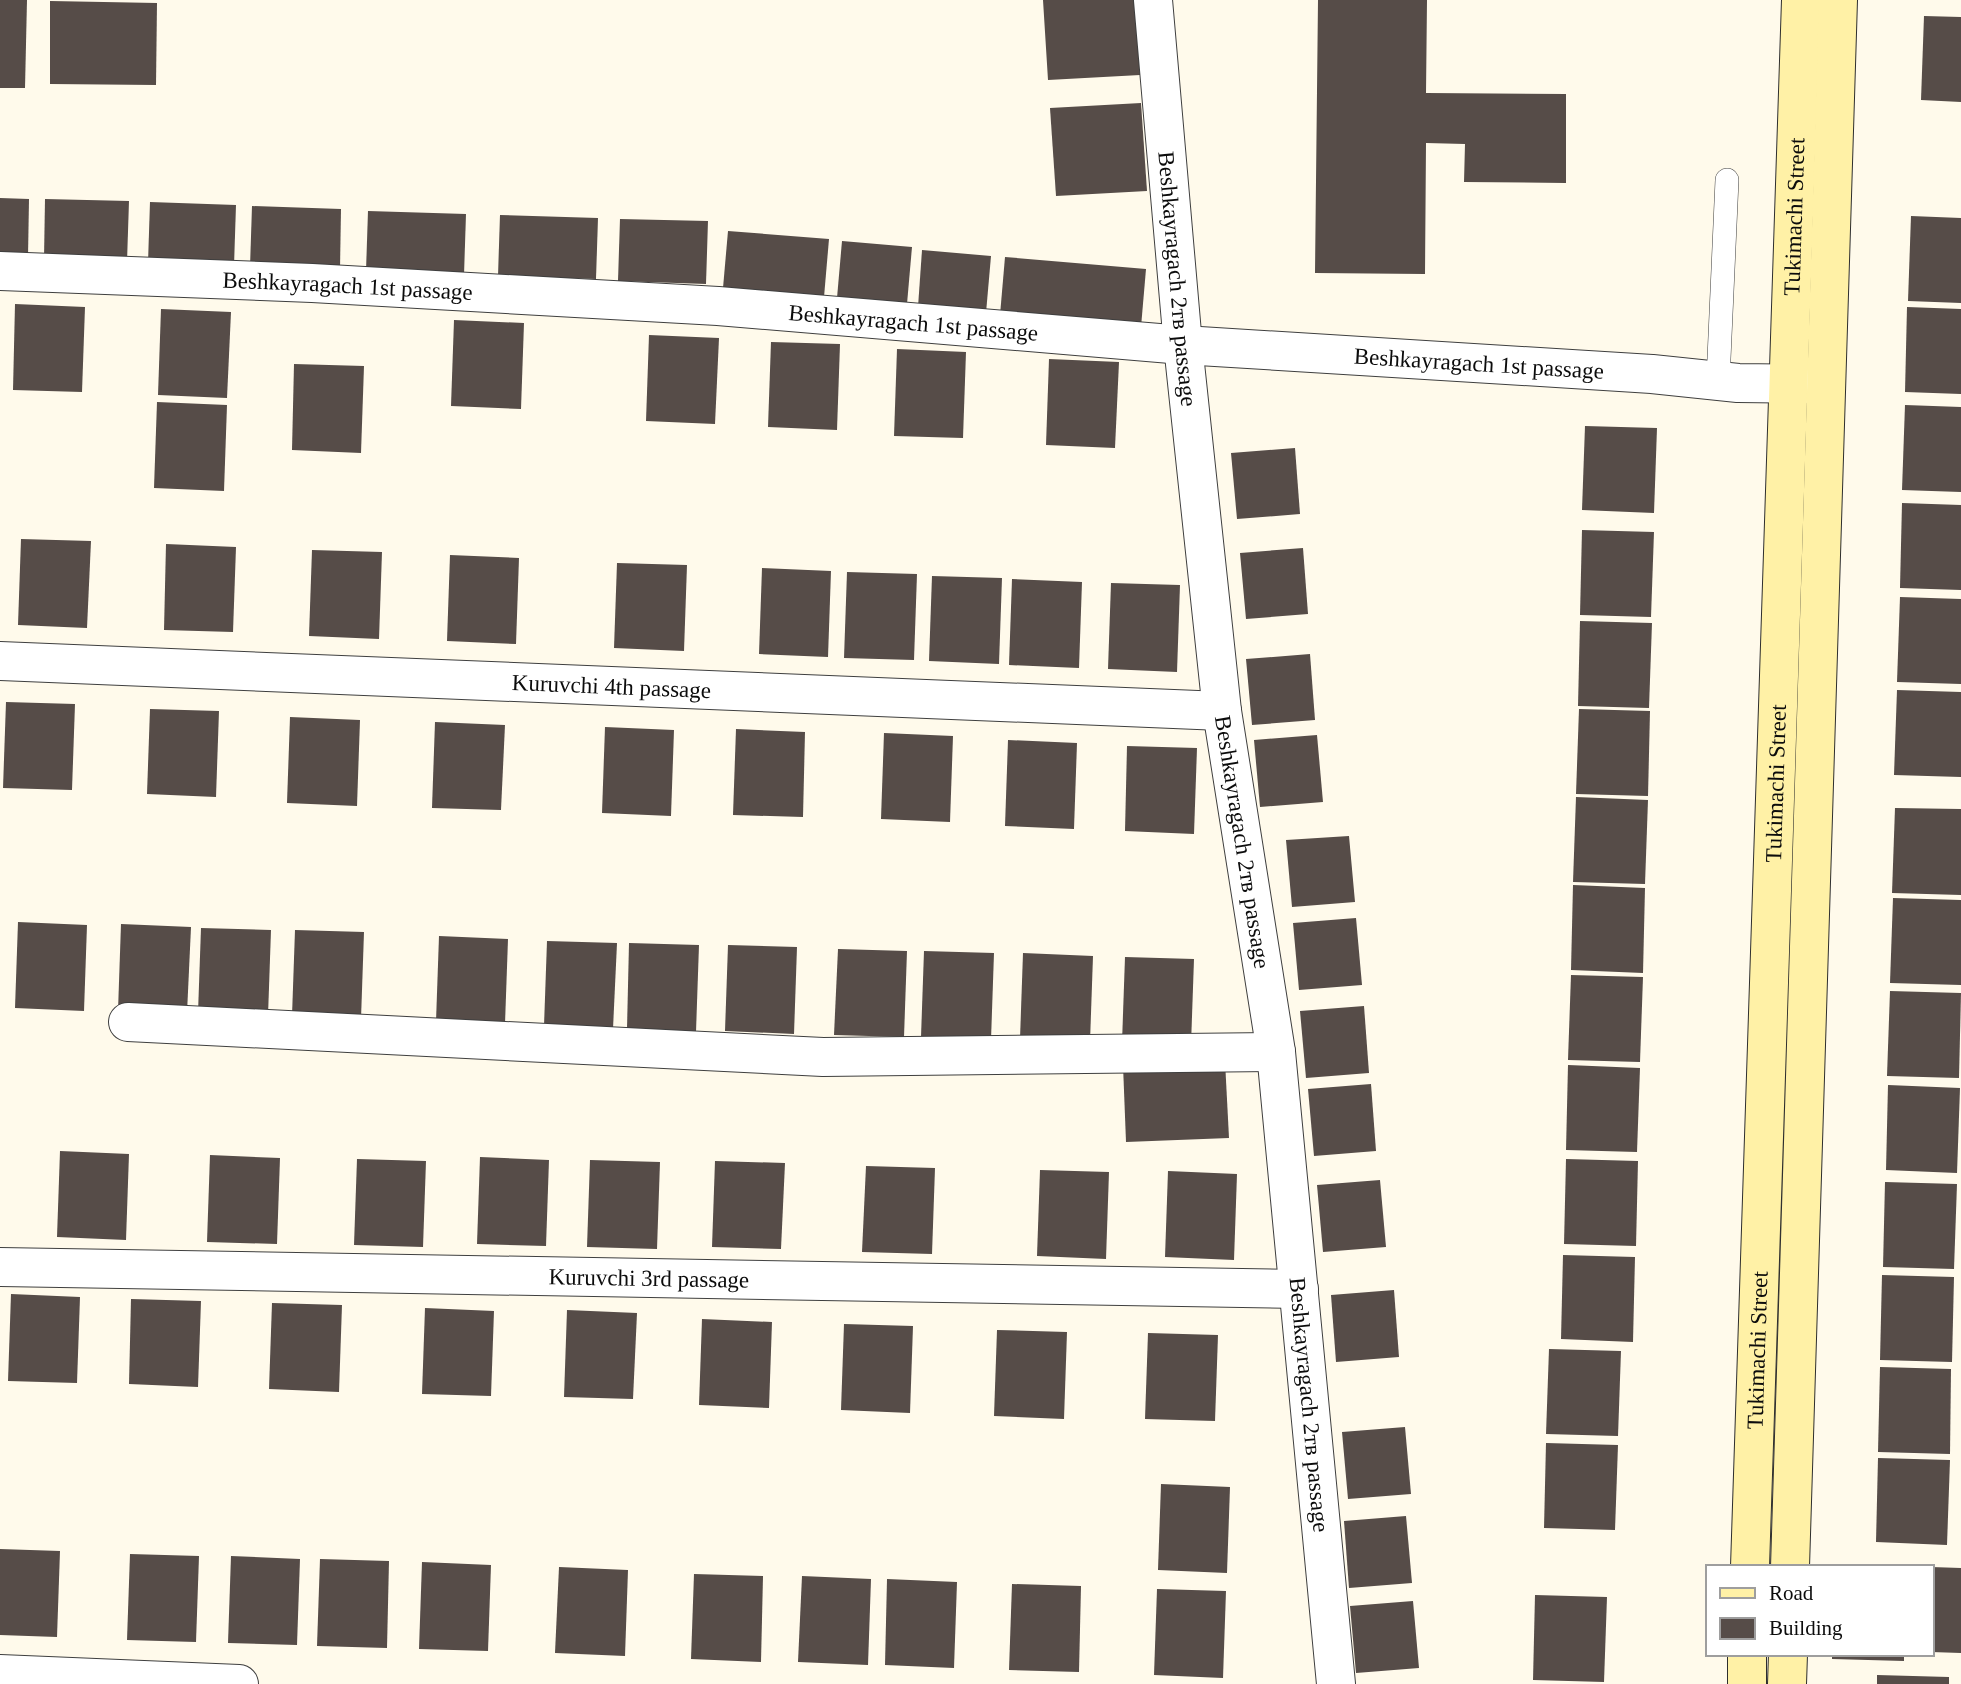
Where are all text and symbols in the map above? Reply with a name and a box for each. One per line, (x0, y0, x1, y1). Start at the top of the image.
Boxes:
street label: Tukimachi Street (1779, 137, 1809, 296)
street label: Beshkayragach 2тв passage (1154, 150, 1202, 408)
street label: Beshkayragach 1st passage (222, 267, 473, 305)
street label: Beshkayragach 1st passage (788, 299, 1039, 345)
street label: Beshkayragach 1st passage (1353, 343, 1605, 384)
street label: Kuruvchi 4th passage (511, 669, 712, 703)
street label: Tukimachi Street (1760, 703, 1791, 863)
street label: Beshkayragach 2тв passage (1210, 714, 1275, 970)
street label: Kuruvchi 3rd passage (548, 1264, 749, 1292)
street label: Tukimachi Street (1742, 1270, 1772, 1430)
street label: Beshkayragach 2тв passage (1285, 1276, 1334, 1533)
legend (1706, 1565, 1933, 1656)
text: Road (1769, 1581, 1814, 1605)
text: Building (1769, 1616, 1843, 1640)

